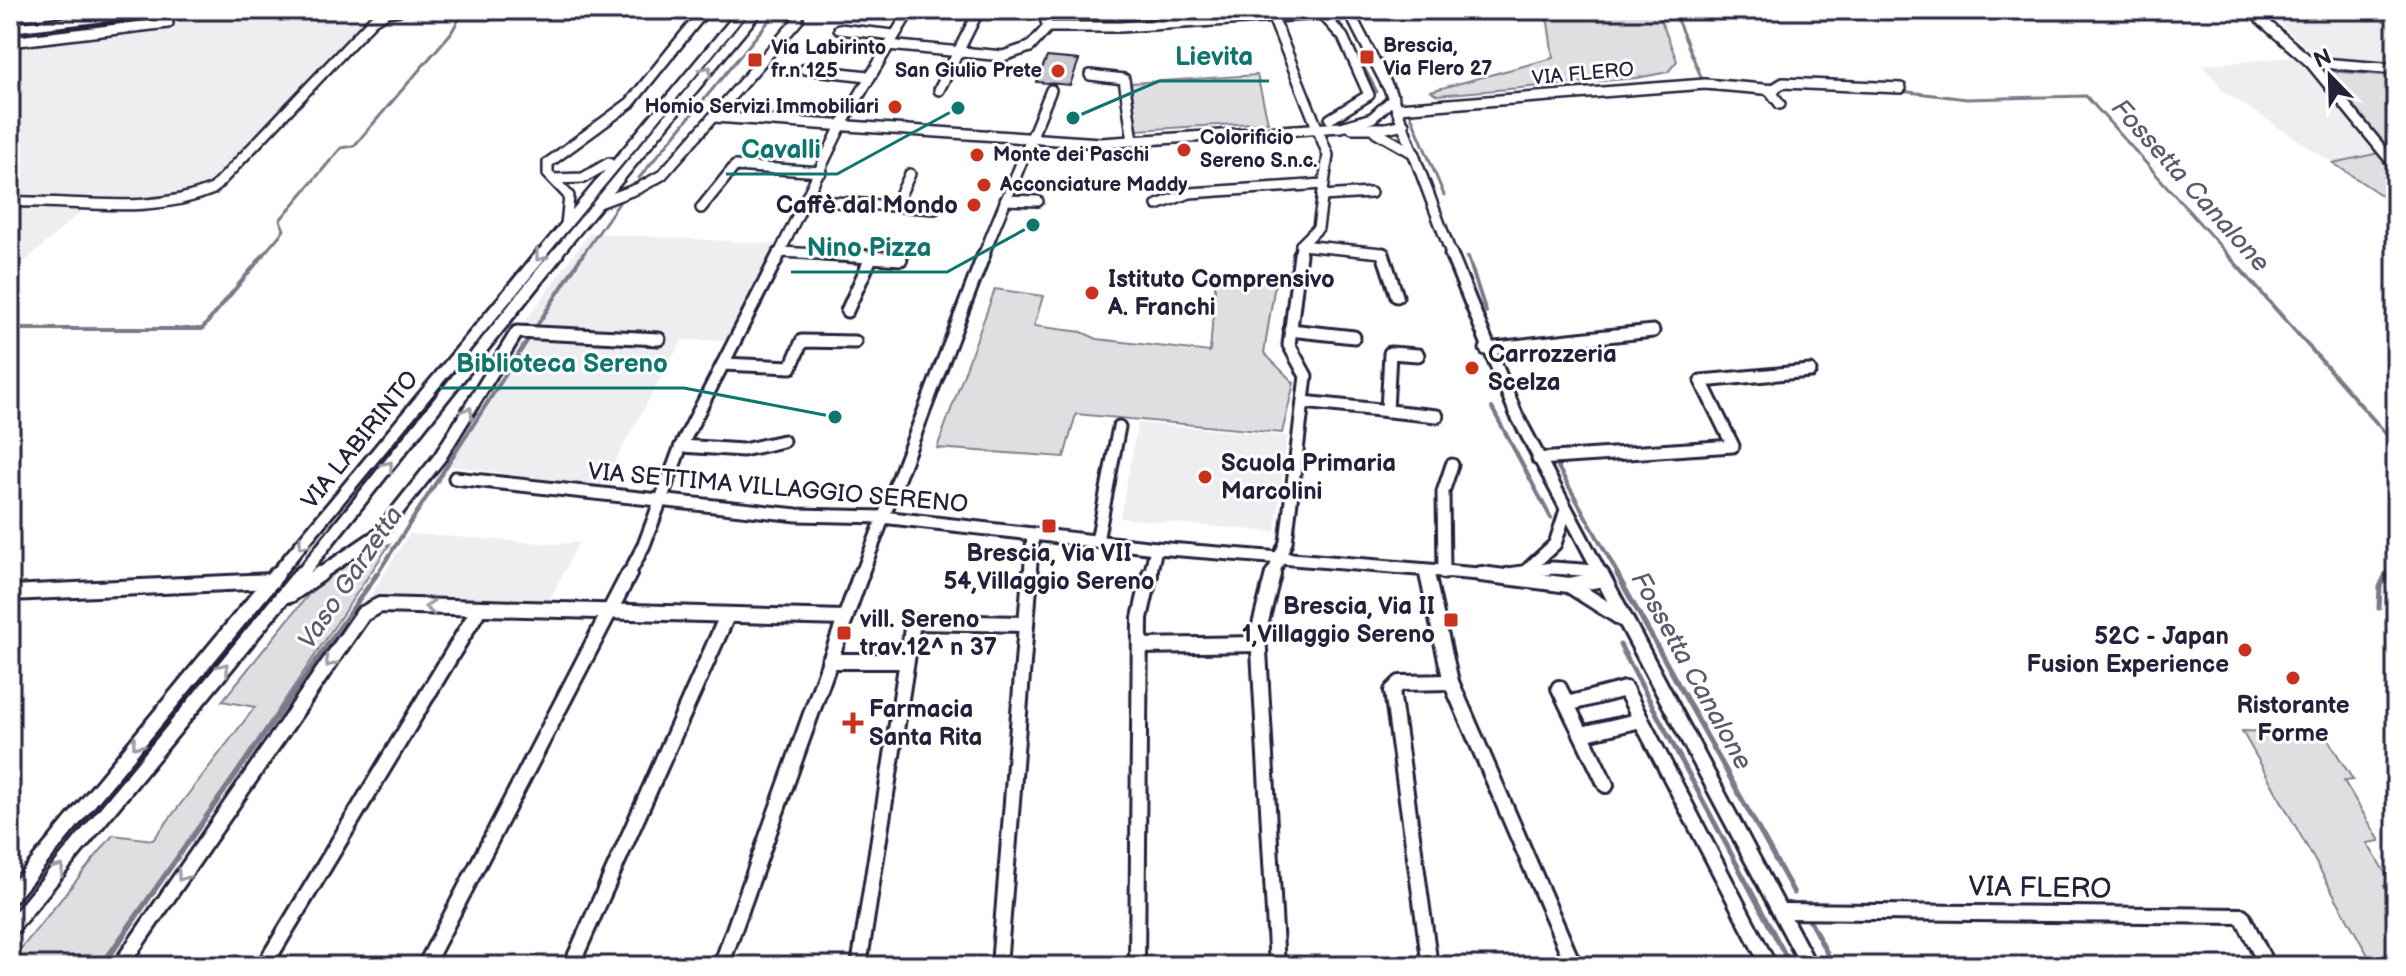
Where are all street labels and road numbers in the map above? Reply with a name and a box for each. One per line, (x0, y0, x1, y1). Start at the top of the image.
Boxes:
street label: VIA FLERO (1531, 58, 1635, 90)
street label: VIA LABIRINTO (295, 365, 425, 515)
street label: VIA SETTIMA VILLAGGIO SERENO (587, 457, 969, 519)
street label: VIA FLERO (1968, 870, 2112, 906)

